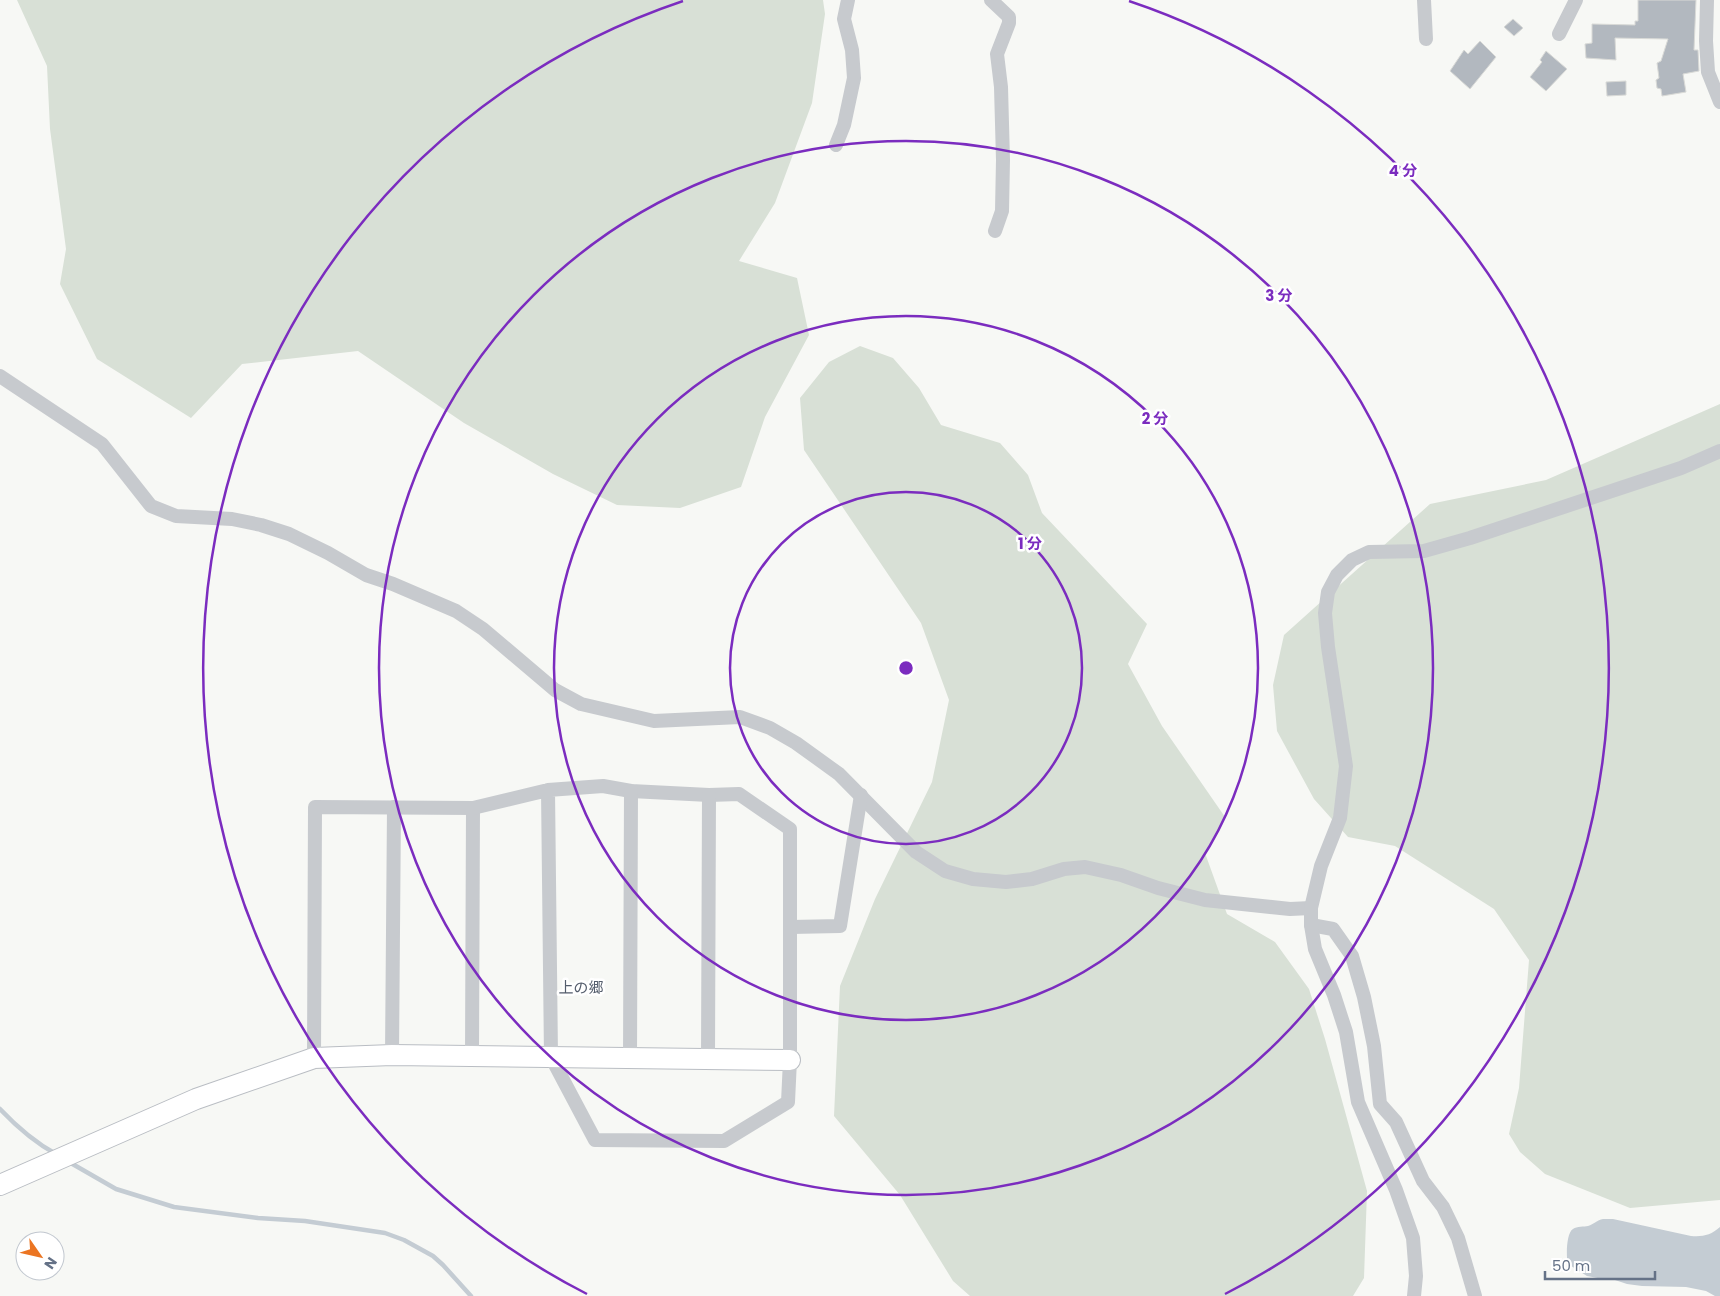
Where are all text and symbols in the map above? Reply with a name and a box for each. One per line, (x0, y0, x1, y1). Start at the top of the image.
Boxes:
text: 4 分 (1389, 160, 1417, 181)
text: 3 分 (1265, 285, 1293, 306)
text: 2 分 (1142, 408, 1168, 429)
text: 1 分 (1018, 533, 1042, 554)
centre of rings (897, 659, 915, 677)
district label: 上の郷 (558, 977, 604, 998)
north arrow (15, 1231, 65, 1281)
scale bar (1545, 1248, 1655, 1280)
text: N (40, 1253, 62, 1273)
text: 50 m (1552, 1255, 1590, 1276)

